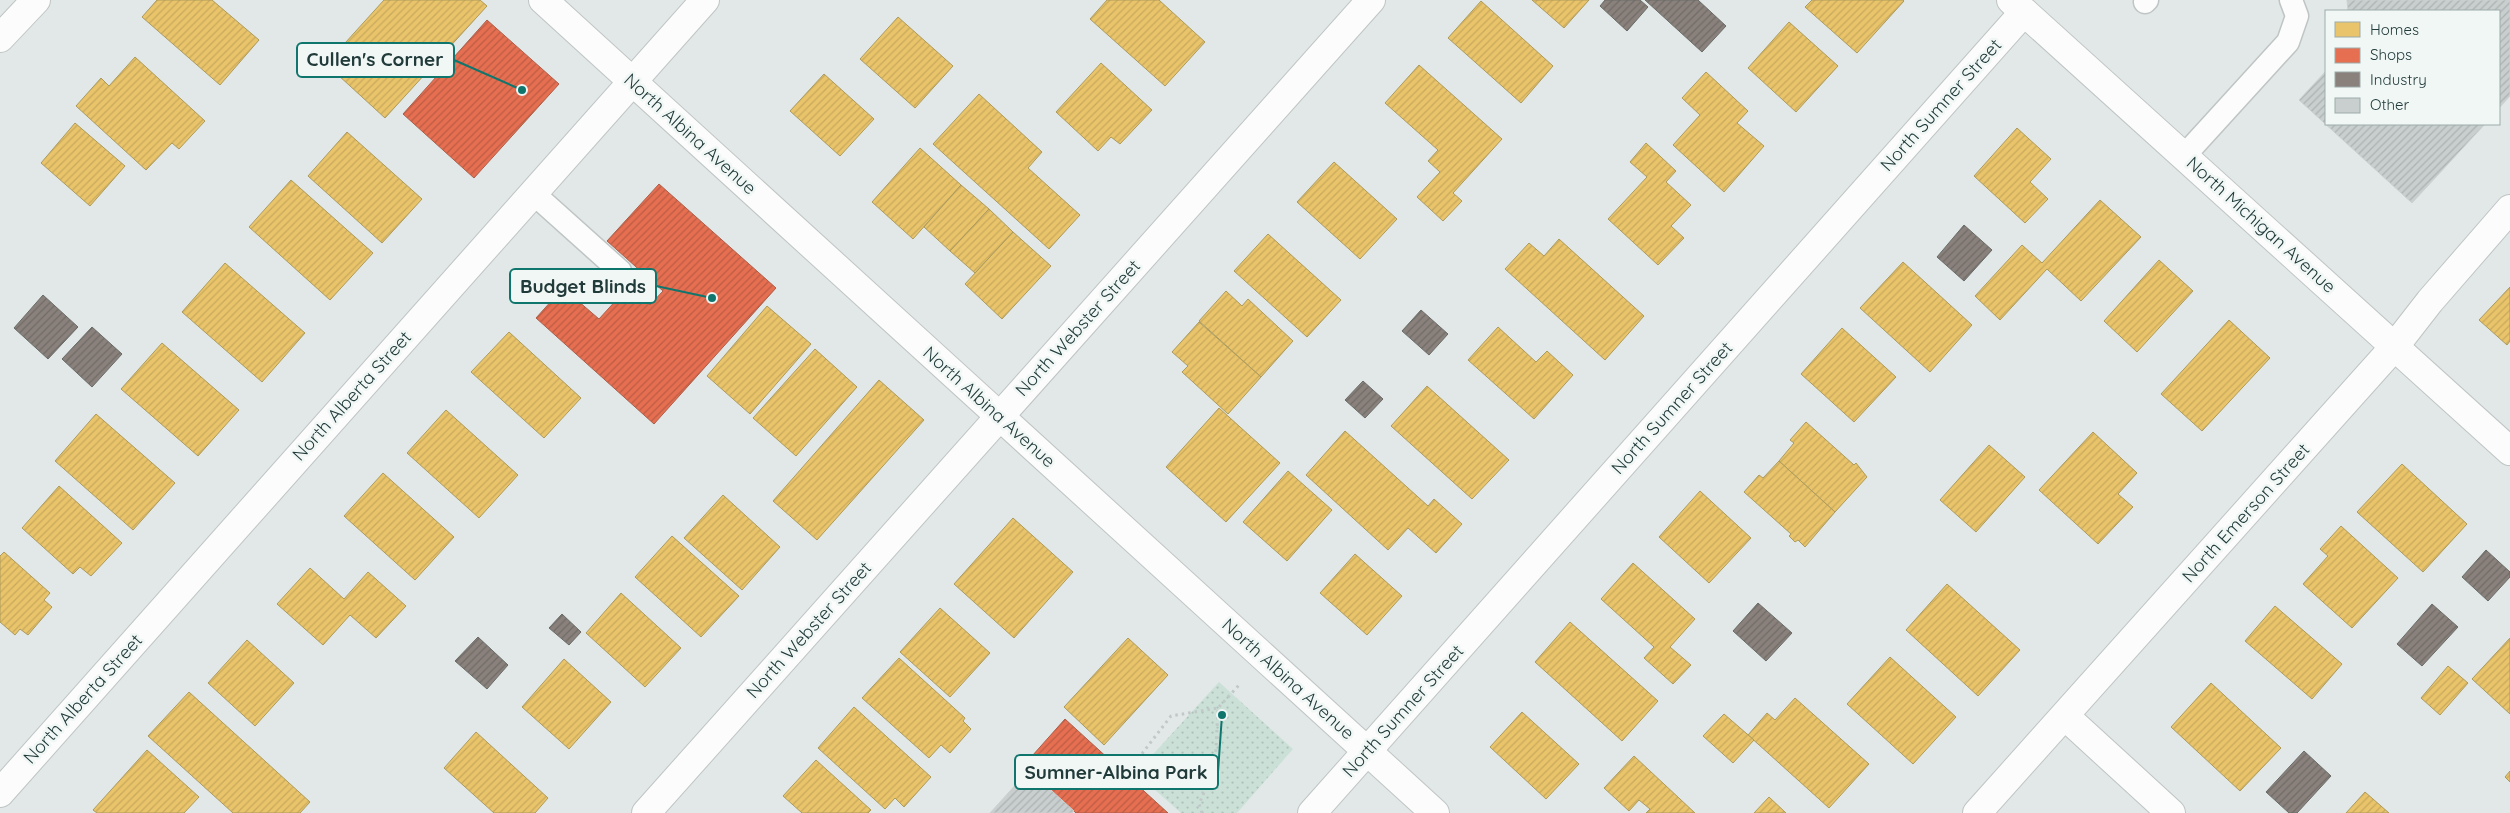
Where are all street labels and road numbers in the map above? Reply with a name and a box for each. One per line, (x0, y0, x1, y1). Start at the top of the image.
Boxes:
street label: North Sumner Street (1875, 34, 2006, 176)
street label: North Albina Avenue (619, 68, 761, 199)
street label: North Michigan Avenue (2182, 151, 2341, 298)
street label: North Webster Street (1010, 255, 1145, 401)
street label: North Alberta Street (287, 326, 416, 465)
street label: North Sumner Street (1606, 337, 1737, 479)
street label: North Albina Avenue (918, 341, 1060, 472)
street label: North Emerson Street (2177, 438, 2314, 587)
street label: North Webster Street (741, 557, 876, 703)
street label: North Albina Avenue (1217, 613, 1359, 744)
street label: North Alberta Street (18, 629, 147, 768)
street label: North Sumner Street (1337, 640, 1468, 782)

